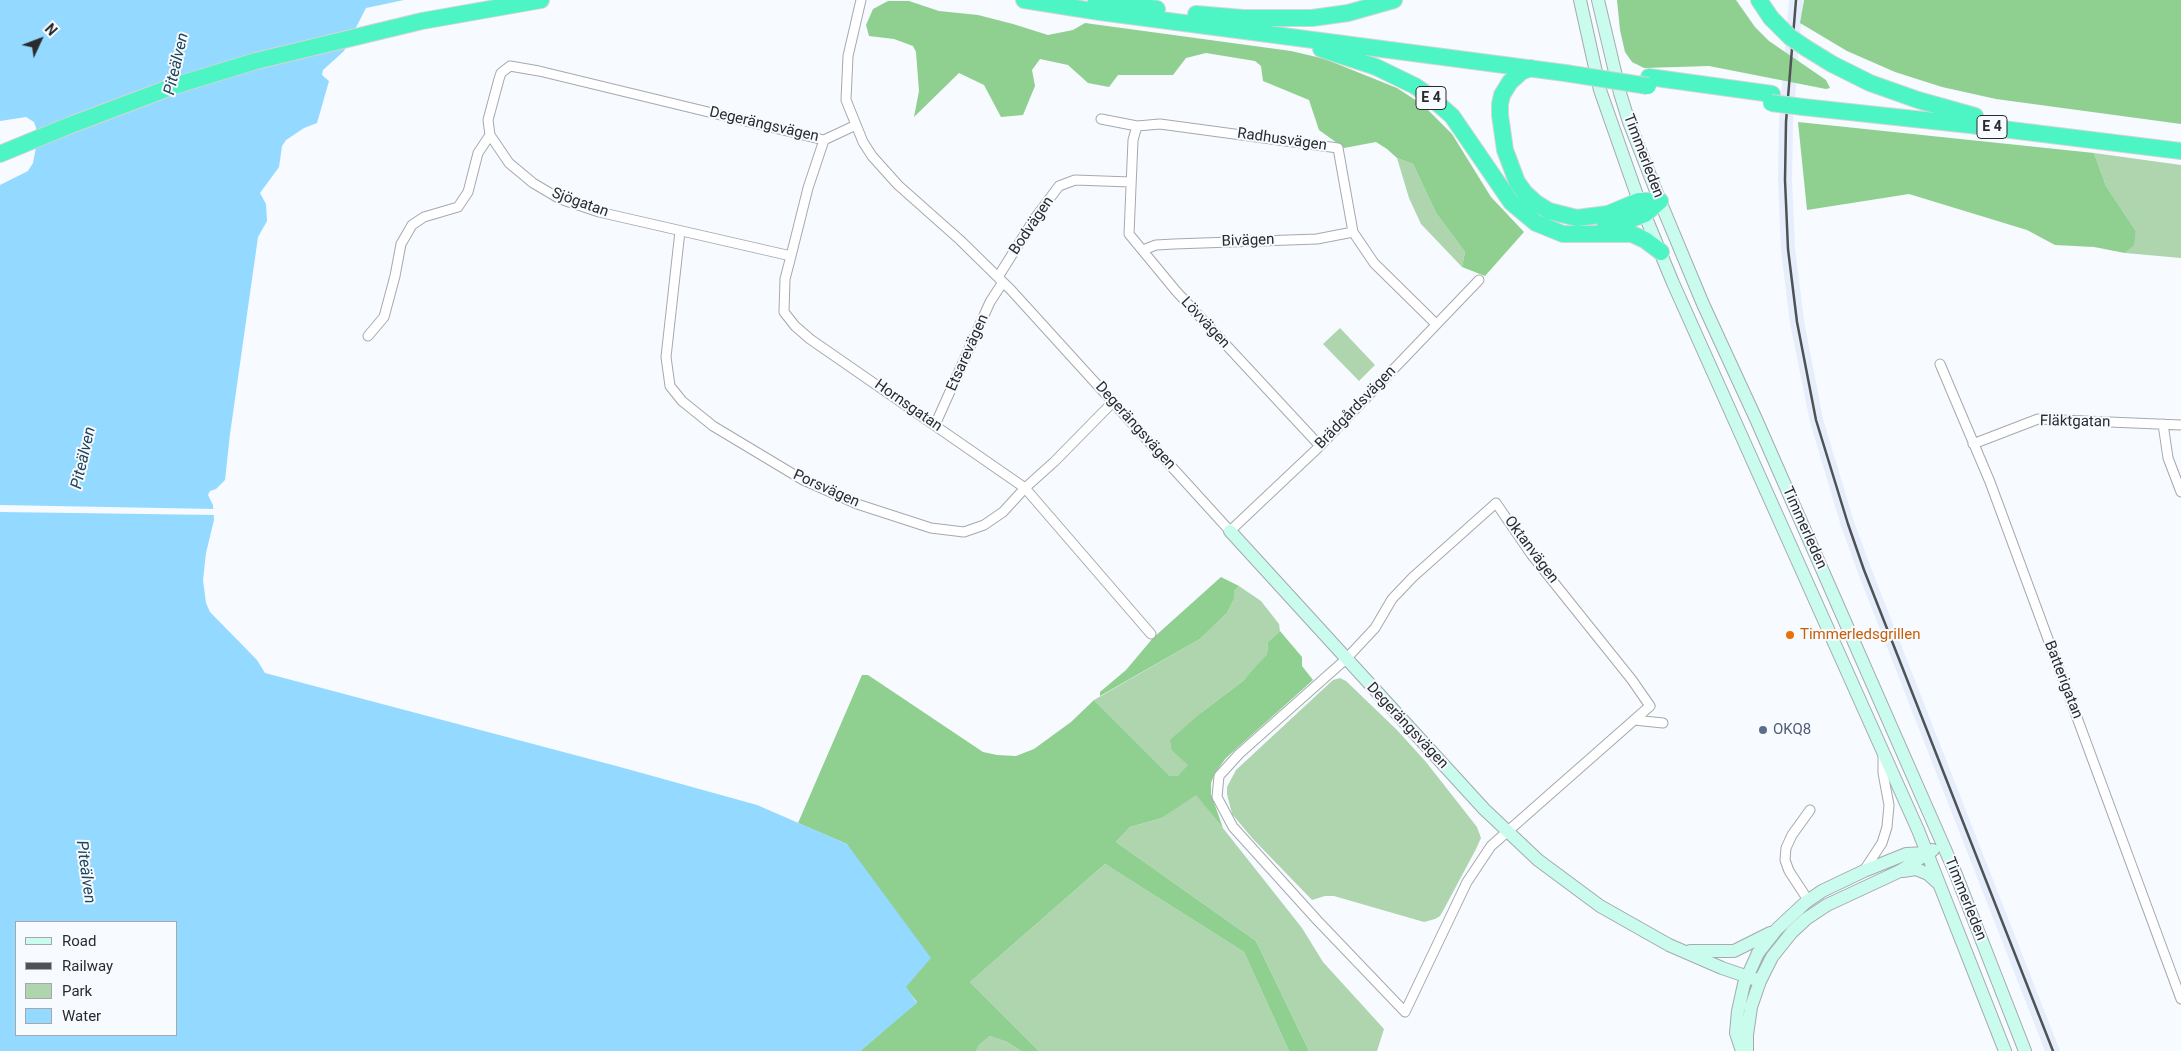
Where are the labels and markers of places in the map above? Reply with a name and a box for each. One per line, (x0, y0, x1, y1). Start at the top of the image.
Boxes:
place label: Timmerledsgrillen (1800, 626, 1920, 644)
marker: Timmerledsgrillen (1784, 629, 1796, 641)
place label: OKQ8 (1773, 721, 1811, 739)
marker: OKQ8 (1757, 724, 1769, 736)

